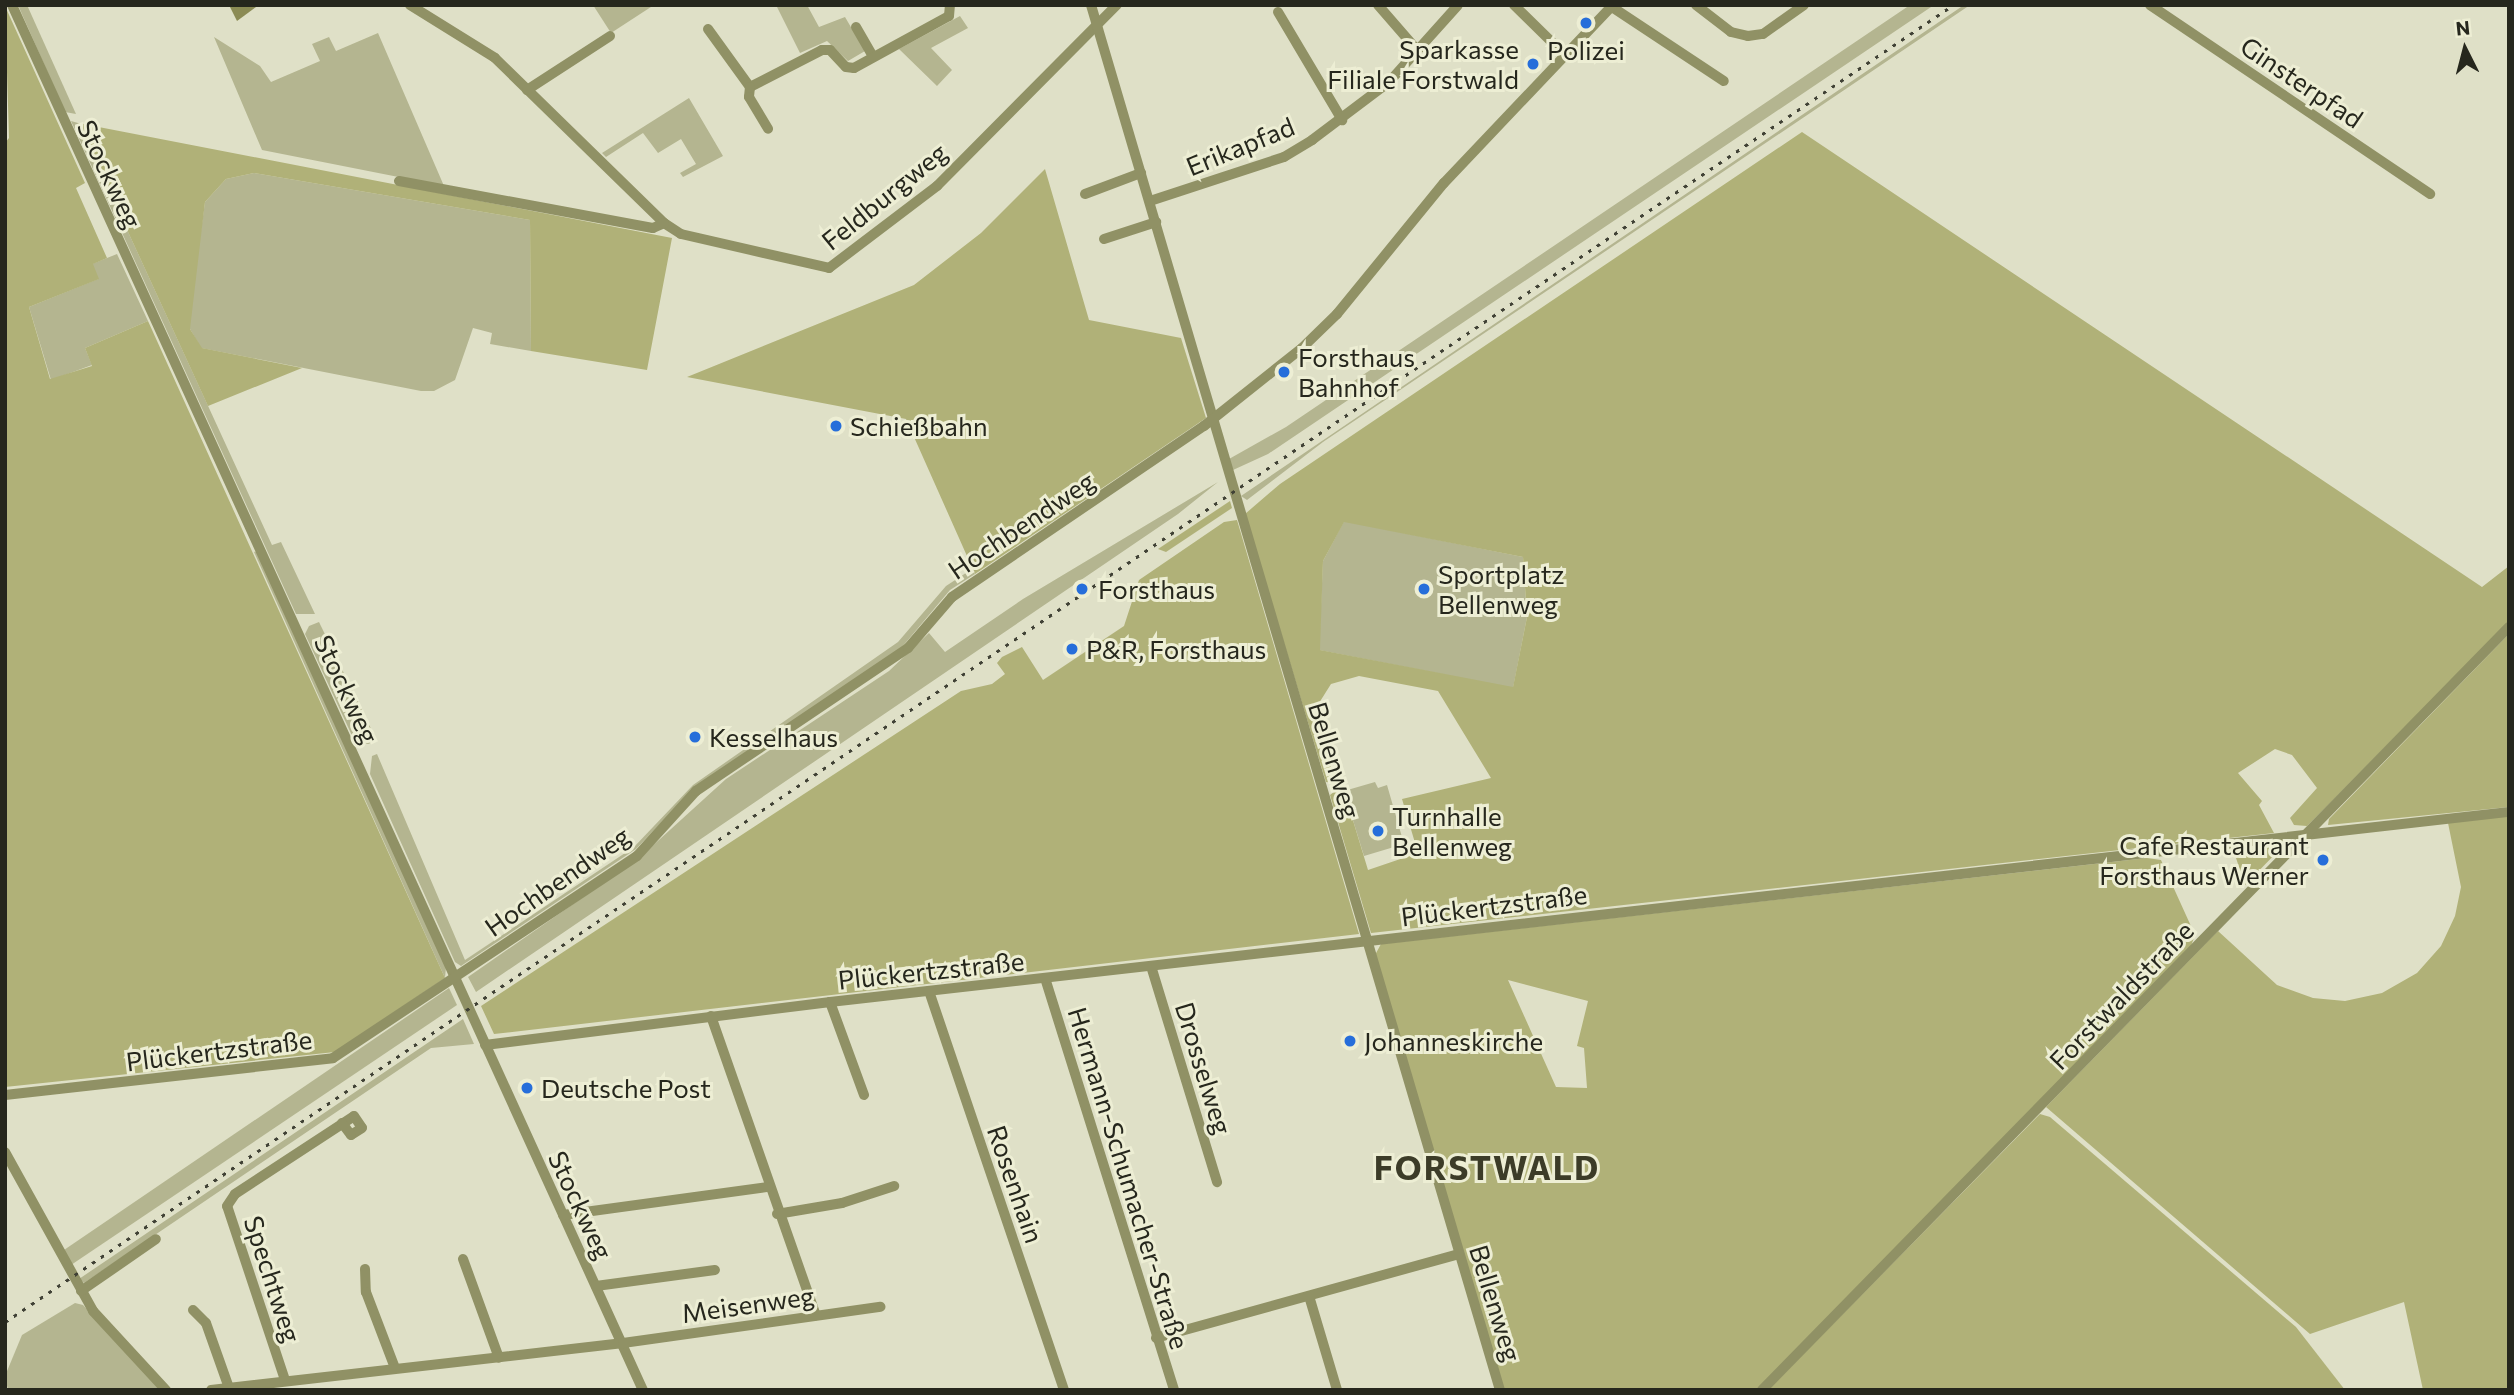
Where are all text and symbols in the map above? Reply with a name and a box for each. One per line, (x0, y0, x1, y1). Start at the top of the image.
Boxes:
north arrow (2430, 14, 2500, 84)
marker: Polizei (1578, 15, 1594, 31)
text: N (2454, 15, 2471, 40)
street label: Ginsterpfad (2235, 30, 2369, 134)
place label: Sparkasse Filiale Forstwald (1327, 33, 1519, 94)
place label: Polizei (1547, 34, 1625, 66)
marker: Sparkasse Filiale Forstwald (1525, 56, 1541, 72)
street label: Erikapfad (1181, 110, 1299, 182)
street label: Stockweg (71, 115, 149, 233)
street label: Feldburgweg (815, 136, 953, 256)
place label: Forsthaus Bahnhof (1298, 341, 1415, 402)
marker: Forsthaus Bahnhof (1276, 364, 1292, 380)
place label: Schießbahn (850, 410, 988, 442)
marker: Schießbahn (828, 418, 844, 434)
street label: Hochbendweg (942, 465, 1100, 585)
place label: Sportplatz Bellenweg (1438, 558, 1564, 620)
place label: Forsthaus (1098, 573, 1215, 605)
marker: Forsthaus (1072, 579, 1092, 599)
marker: Sportplatz Bellenweg (1416, 581, 1432, 597)
street label: Stockweg (308, 630, 386, 748)
place label: P&R, Forsthaus (1086, 633, 1266, 665)
marker: P&R, Forsthaus (1064, 641, 1080, 657)
street label: Bellenweg (1303, 698, 1367, 822)
place label: Kesselhaus (709, 721, 838, 753)
marker: Kesselhaus (687, 729, 703, 745)
place label: Turnhalle Bellenweg (1392, 800, 1512, 862)
street label: Hochbendweg (478, 819, 636, 943)
marker: Turnhalle Bellenweg (1370, 823, 1386, 839)
place label: Cafe Restaurant Forsthaus Werner (2099, 829, 2309, 890)
marker: Cafe Restaurant Forsthaus Werner (2315, 852, 2331, 868)
street label: Plückertzstraße (1399, 878, 1589, 932)
street label: Forstwaldstraße (2043, 915, 2199, 1075)
street label: Plückertzstraße (836, 945, 1026, 995)
street label: Drosselweg (1169, 998, 1239, 1138)
street label: Hermann-Schumacher-Straße (1062, 1003, 1196, 1353)
street label: Plückertzstraße (124, 1023, 314, 1077)
place label: Johanneskirche (1364, 1025, 1543, 1057)
marker: Johanneskirche (1342, 1033, 1358, 1049)
place label: Deutsche Post (541, 1072, 711, 1104)
marker: Deutsche Post (519, 1080, 535, 1096)
street label: Rosenhain (981, 1121, 1051, 1247)
street label: Stockweg (542, 1146, 620, 1264)
district label: FORSTWALD (1375, 1147, 1599, 1187)
street label: Spechtweg (238, 1212, 308, 1346)
street label: Bellenweg (1464, 1241, 1528, 1365)
street label: Meisenweg (680, 1279, 816, 1329)

